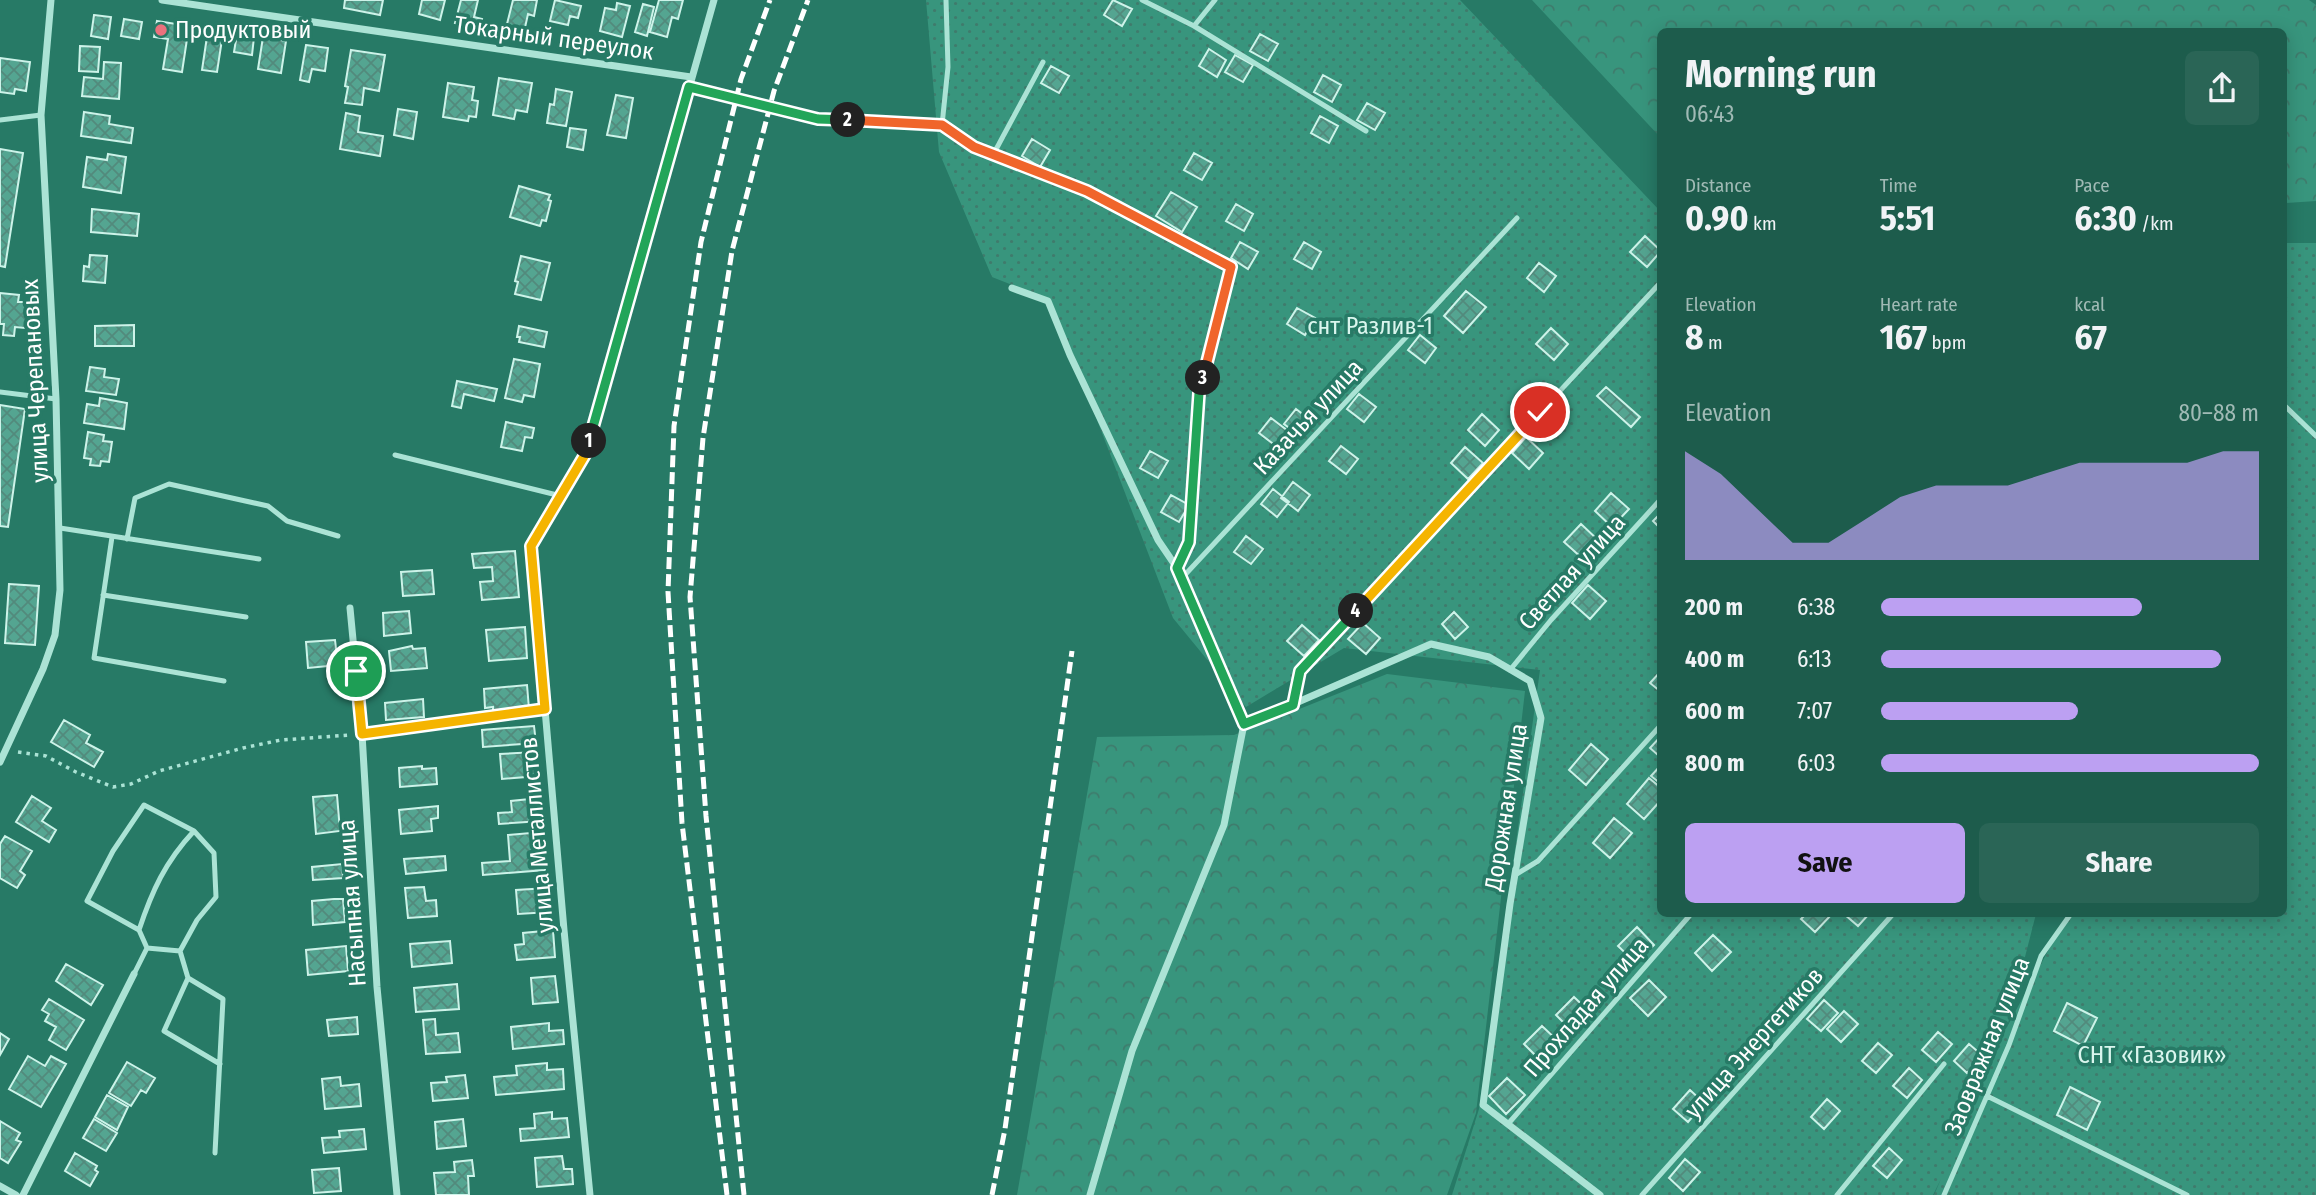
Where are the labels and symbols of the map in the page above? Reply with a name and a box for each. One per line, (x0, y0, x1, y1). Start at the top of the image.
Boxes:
street label: Токарный переулок (453, 10, 656, 66)
place label: Продуктовый (175, 16, 311, 44)
marker: Продуктовый (153, 22, 169, 38)
pin: 2 (830, 102, 866, 138)
street label: улица Черепановых (16, 278, 54, 484)
park label: снт Разлив-1 (1307, 312, 1433, 340)
street label: Казачья улица (1248, 354, 1368, 480)
pin: 3 (1186, 360, 1220, 396)
pin (1510, 382, 1570, 442)
pin: 1 (572, 424, 606, 458)
street label: Светлая улица (1513, 509, 1631, 635)
pin: 4 (1338, 594, 1374, 628)
pin (326, 641, 386, 701)
street label: Дорожная улица (1479, 721, 1533, 894)
street label: улица Металлистов (514, 736, 560, 934)
street label: Насыпная улица (332, 818, 372, 988)
street label: Прохладая улица (1518, 931, 1654, 1083)
street label: Заовражная улица (1938, 953, 2036, 1139)
street label: улица Энергетиков (1679, 962, 1829, 1124)
park label: СНТ «Газовик» (2077, 1041, 2227, 1069)

